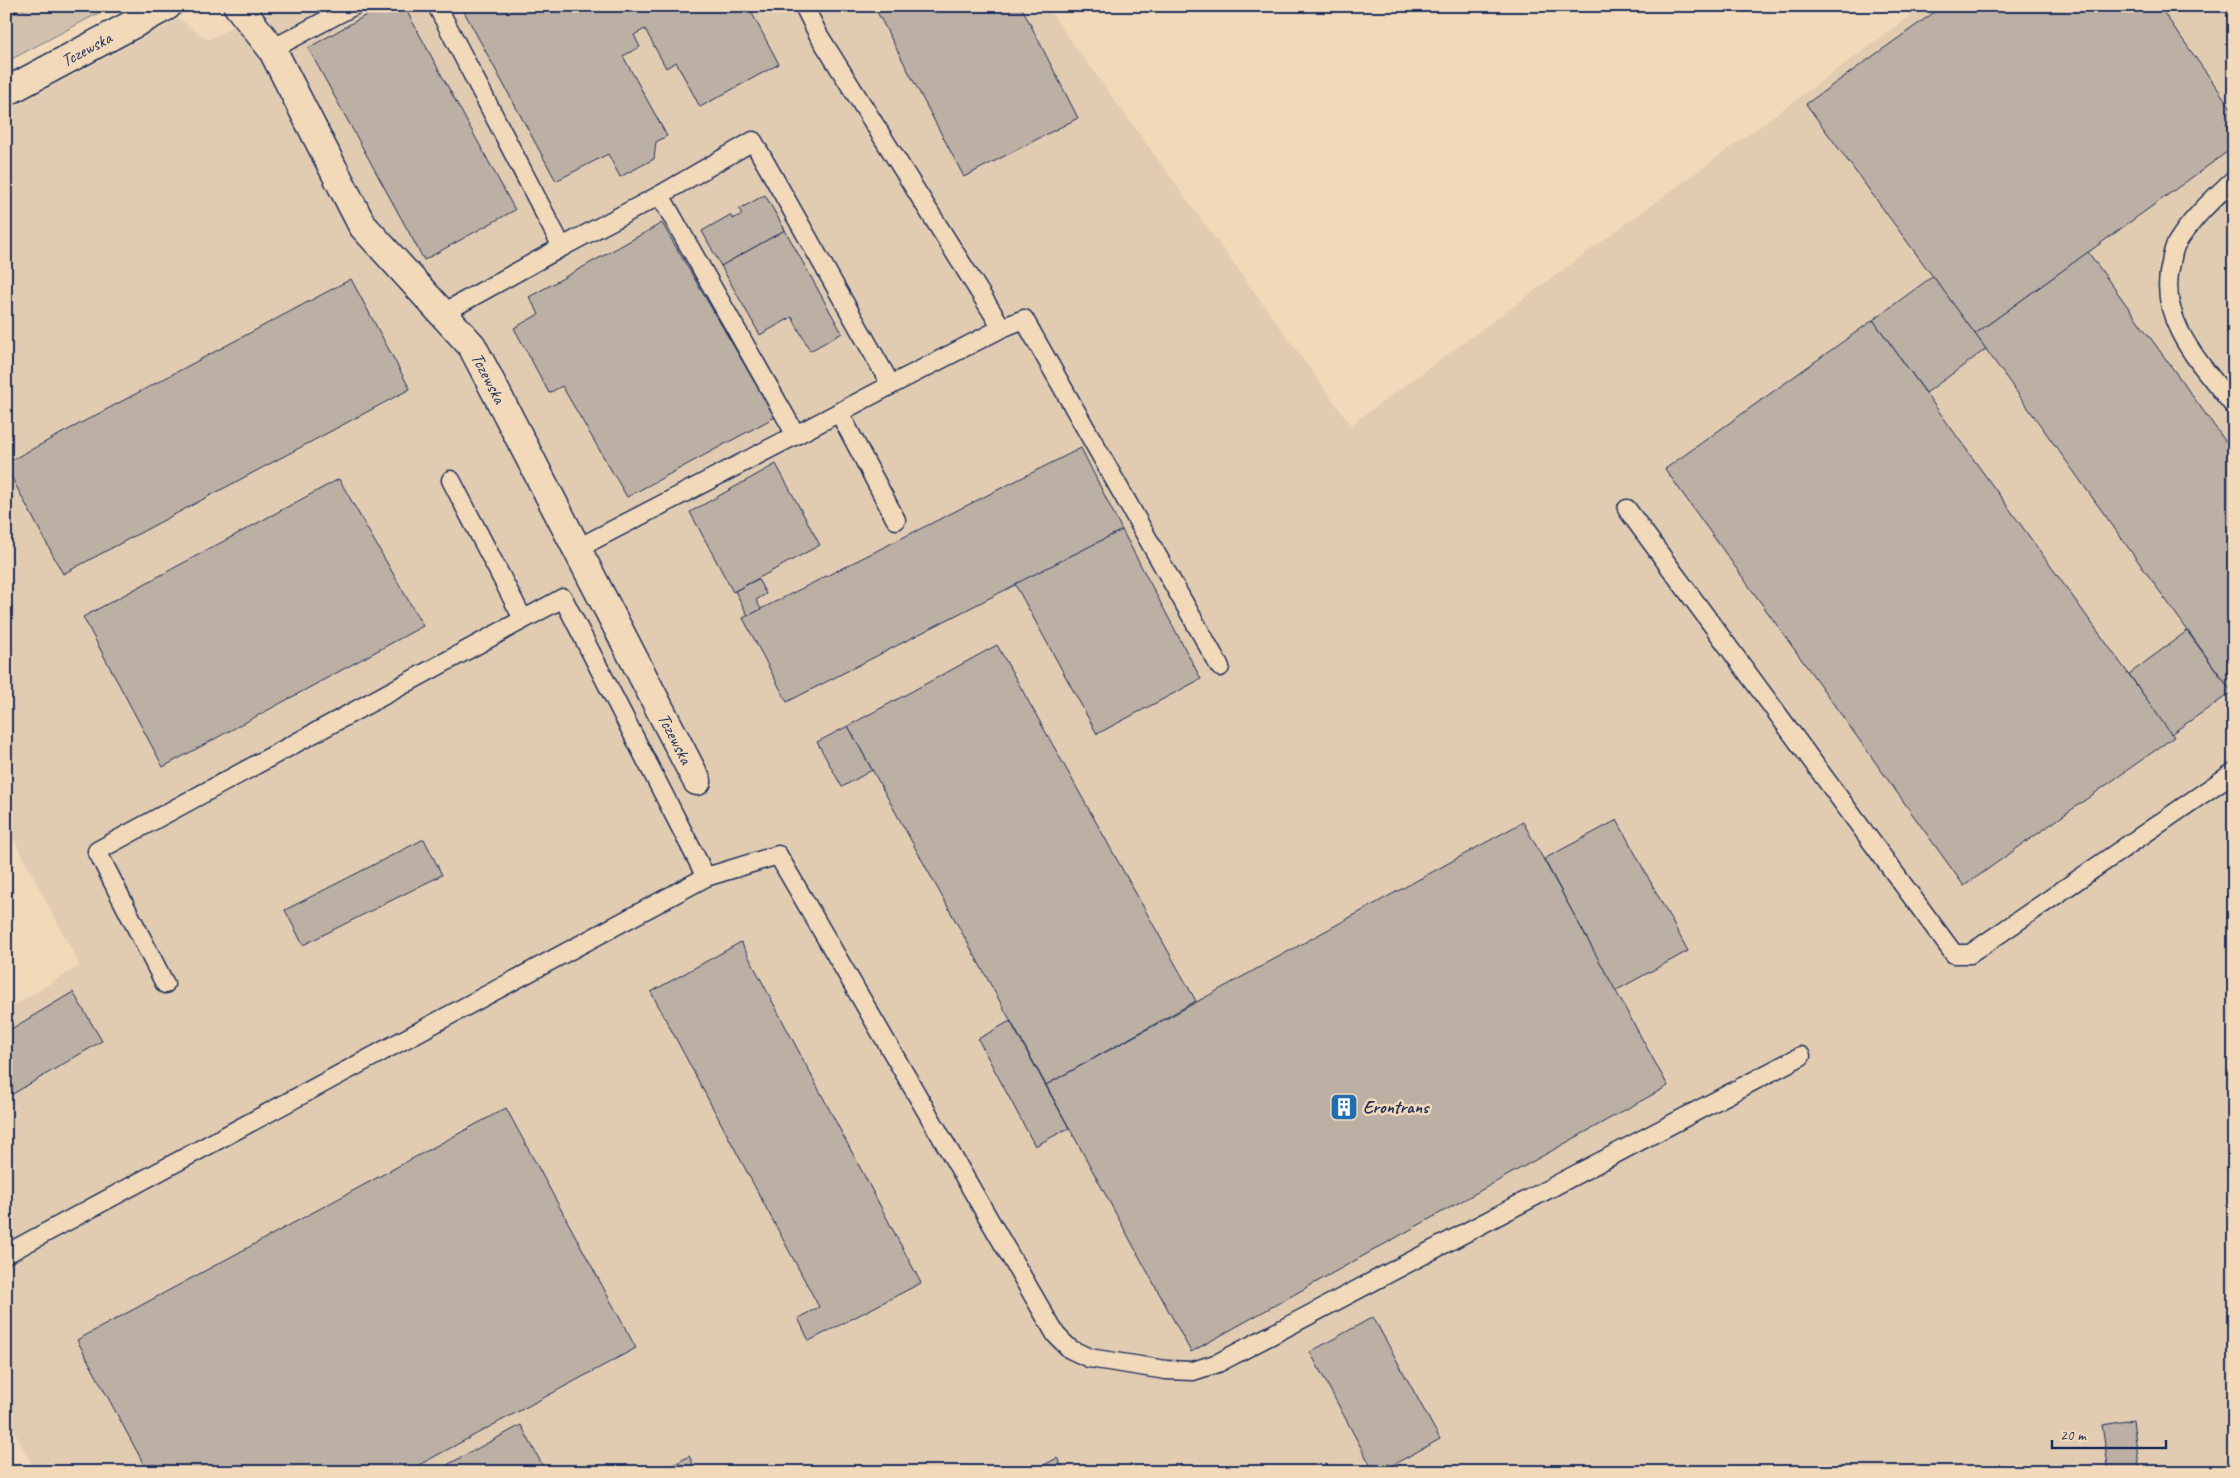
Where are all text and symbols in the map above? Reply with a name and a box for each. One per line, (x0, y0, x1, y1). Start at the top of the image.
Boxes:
street label: Tczewska (57, 26, 117, 72)
street label: Tczewska (466, 349, 512, 409)
street label: Tczewska (653, 710, 698, 769)
building icon: Erontrans (1329, 1092, 1359, 1122)
place label: Erontrans (1363, 1096, 1430, 1118)
scale bar (2052, 1418, 2166, 1450)
text: 20 m (2060, 1426, 2087, 1445)

